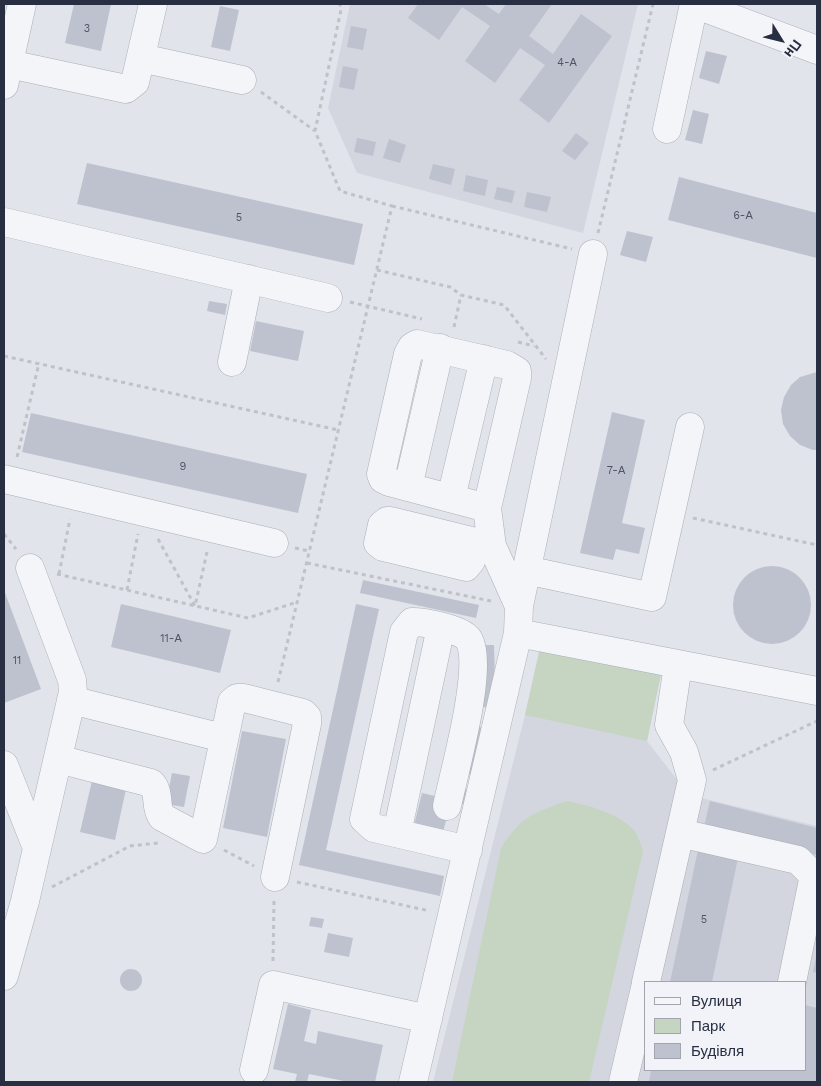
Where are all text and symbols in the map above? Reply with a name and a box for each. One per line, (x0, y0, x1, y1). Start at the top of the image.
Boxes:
north arrow (756, 15, 806, 65)
house number: 3 (84, 22, 90, 36)
text: Пн (781, 37, 805, 61)
house number: 4-А (557, 56, 577, 70)
house number: 6-А (733, 209, 753, 223)
house number: 5 (236, 211, 242, 225)
house number: 9 (180, 460, 186, 474)
house number: 7-А (607, 464, 625, 478)
house number: 11-А (160, 632, 182, 646)
house number: 11 (13, 654, 21, 668)
house number: 5 (701, 913, 707, 927)
legend (644, 981, 806, 1071)
text: Вулиця (691, 992, 742, 1010)
text: Парк (691, 1017, 725, 1035)
text: Будівля (691, 1042, 744, 1060)

